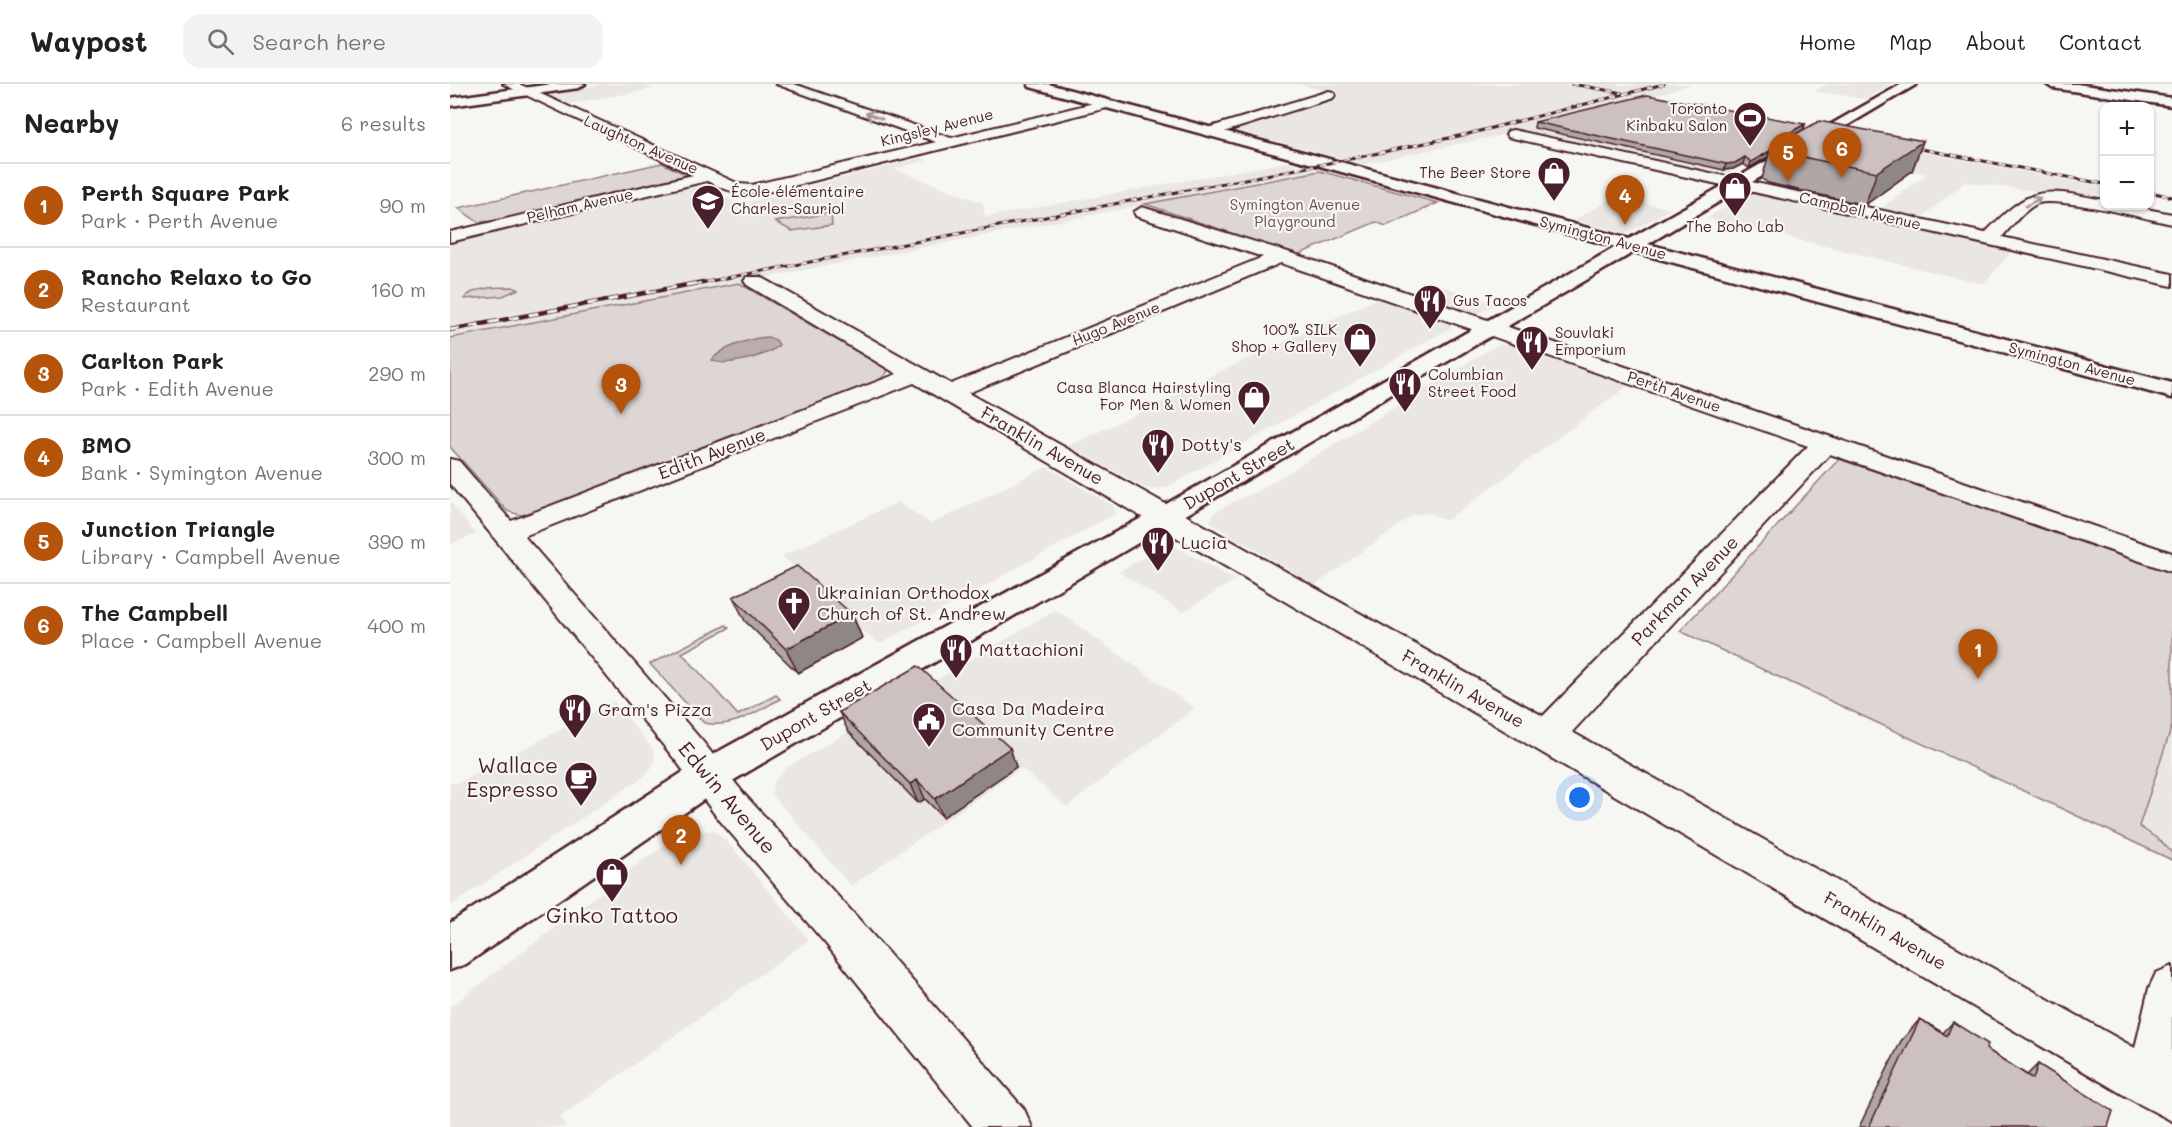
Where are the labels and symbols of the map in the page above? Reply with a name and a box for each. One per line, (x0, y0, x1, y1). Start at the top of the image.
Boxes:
place label: Toronto Kinbaku Salon (1626, 98, 1727, 135)
sports icon: Toronto Kinbaku Salon (1732, 100, 1768, 147)
street label: Kingsley Avenue (878, 103, 995, 151)
street label: Laughton Avenue (581, 110, 702, 178)
one-way arrow (866, 110, 884, 121)
pin: 6 (1822, 128, 1862, 178)
pin: 5 (1768, 132, 1808, 182)
shop icon: The Beer Store (1536, 155, 1572, 202)
place label: The Beer Store (1419, 162, 1531, 182)
shop icon: The Boho Lab (1717, 170, 1753, 217)
pin: 4 (1606, 176, 1644, 225)
place label: École élémentaire Charles-Sauriol (731, 181, 864, 218)
street label: Pelham Avenue (525, 183, 635, 227)
school or university icon: École élémentaire Charles-Sauriol (690, 183, 726, 230)
street label: Campbell Avenue (1797, 186, 1923, 234)
park label: Symington Avenue Playground (1230, 194, 1360, 231)
one-way arrow (2024, 196, 2041, 208)
street label: Symington Avenue (1538, 211, 1669, 264)
place label: The Boho Lab (1686, 216, 1784, 236)
restaurant icon: Gus Tacos (1412, 283, 1448, 330)
place label: Gus Tacos (1453, 290, 1527, 310)
street label: Hugo Avenue (1069, 296, 1163, 350)
place label: 100% SILK Shop + Gallery (1232, 319, 1337, 356)
shop icon: 100% SILK Shop + Gallery (1342, 321, 1378, 368)
place label: Souvlaki Emporium (1555, 322, 1626, 359)
restaurant icon: Souvlaki Emporium (1514, 324, 1550, 371)
street label: Symington Avenue (2007, 337, 2138, 390)
pin: 3 (602, 364, 640, 414)
place label: Columbian Street Food (1428, 364, 1516, 401)
restaurant icon: Columbian Street Food (1387, 366, 1423, 413)
street label: Perth Avenue (1625, 366, 1724, 416)
place label: Casa Blanca Hairstyling For Men & Women (1057, 377, 1231, 414)
shop icon: Casa Blanca Hairstyling For Men & Women (1236, 379, 1272, 426)
street label: Franklin Avenue (977, 400, 1108, 490)
street label: Edith Avenue (654, 422, 769, 485)
restaurant icon: Dotty's (1140, 427, 1176, 474)
street label: Dupont Street (1178, 432, 1299, 515)
place label: Dotty's (1181, 432, 1242, 456)
restaurant icon: Lucia (1140, 525, 1176, 572)
place label: Lucia (1181, 530, 1228, 554)
street label: Parkman Avenue (1625, 530, 1743, 651)
place label: Ukrainian Orthodox Church of St. Andrew (817, 580, 1006, 625)
church icon: Ukrainian Orthodox Church of St. Andrew (776, 585, 812, 632)
pin: 1 (1958, 630, 1997, 679)
restaurant icon: Mattachioni (938, 632, 974, 679)
place label: Mattachioni (979, 637, 1084, 661)
street label: Franklin Avenue (1398, 643, 1529, 733)
street label: Dupont Street (755, 673, 876, 756)
restaurant icon: Gram's Pizza (557, 692, 593, 739)
place label: Casa Da Madeira Community Centre (952, 696, 1115, 741)
place label: Gram's Pizza (598, 697, 712, 721)
public building icon: Casa Da Madeira Community Centre (911, 701, 947, 748)
street label: Edwin Avenue (673, 735, 783, 859)
place label: Wallace Espresso (466, 751, 558, 802)
cafe icon: Wallace Espresso (563, 760, 599, 807)
your location (1565, 783, 1594, 812)
pin: 2 (662, 816, 700, 865)
shop icon: Ginko Tattoo (594, 856, 630, 903)
street label: Franklin Avenue (1820, 885, 1951, 975)
place label: Ginko Tattoo (546, 901, 678, 928)

